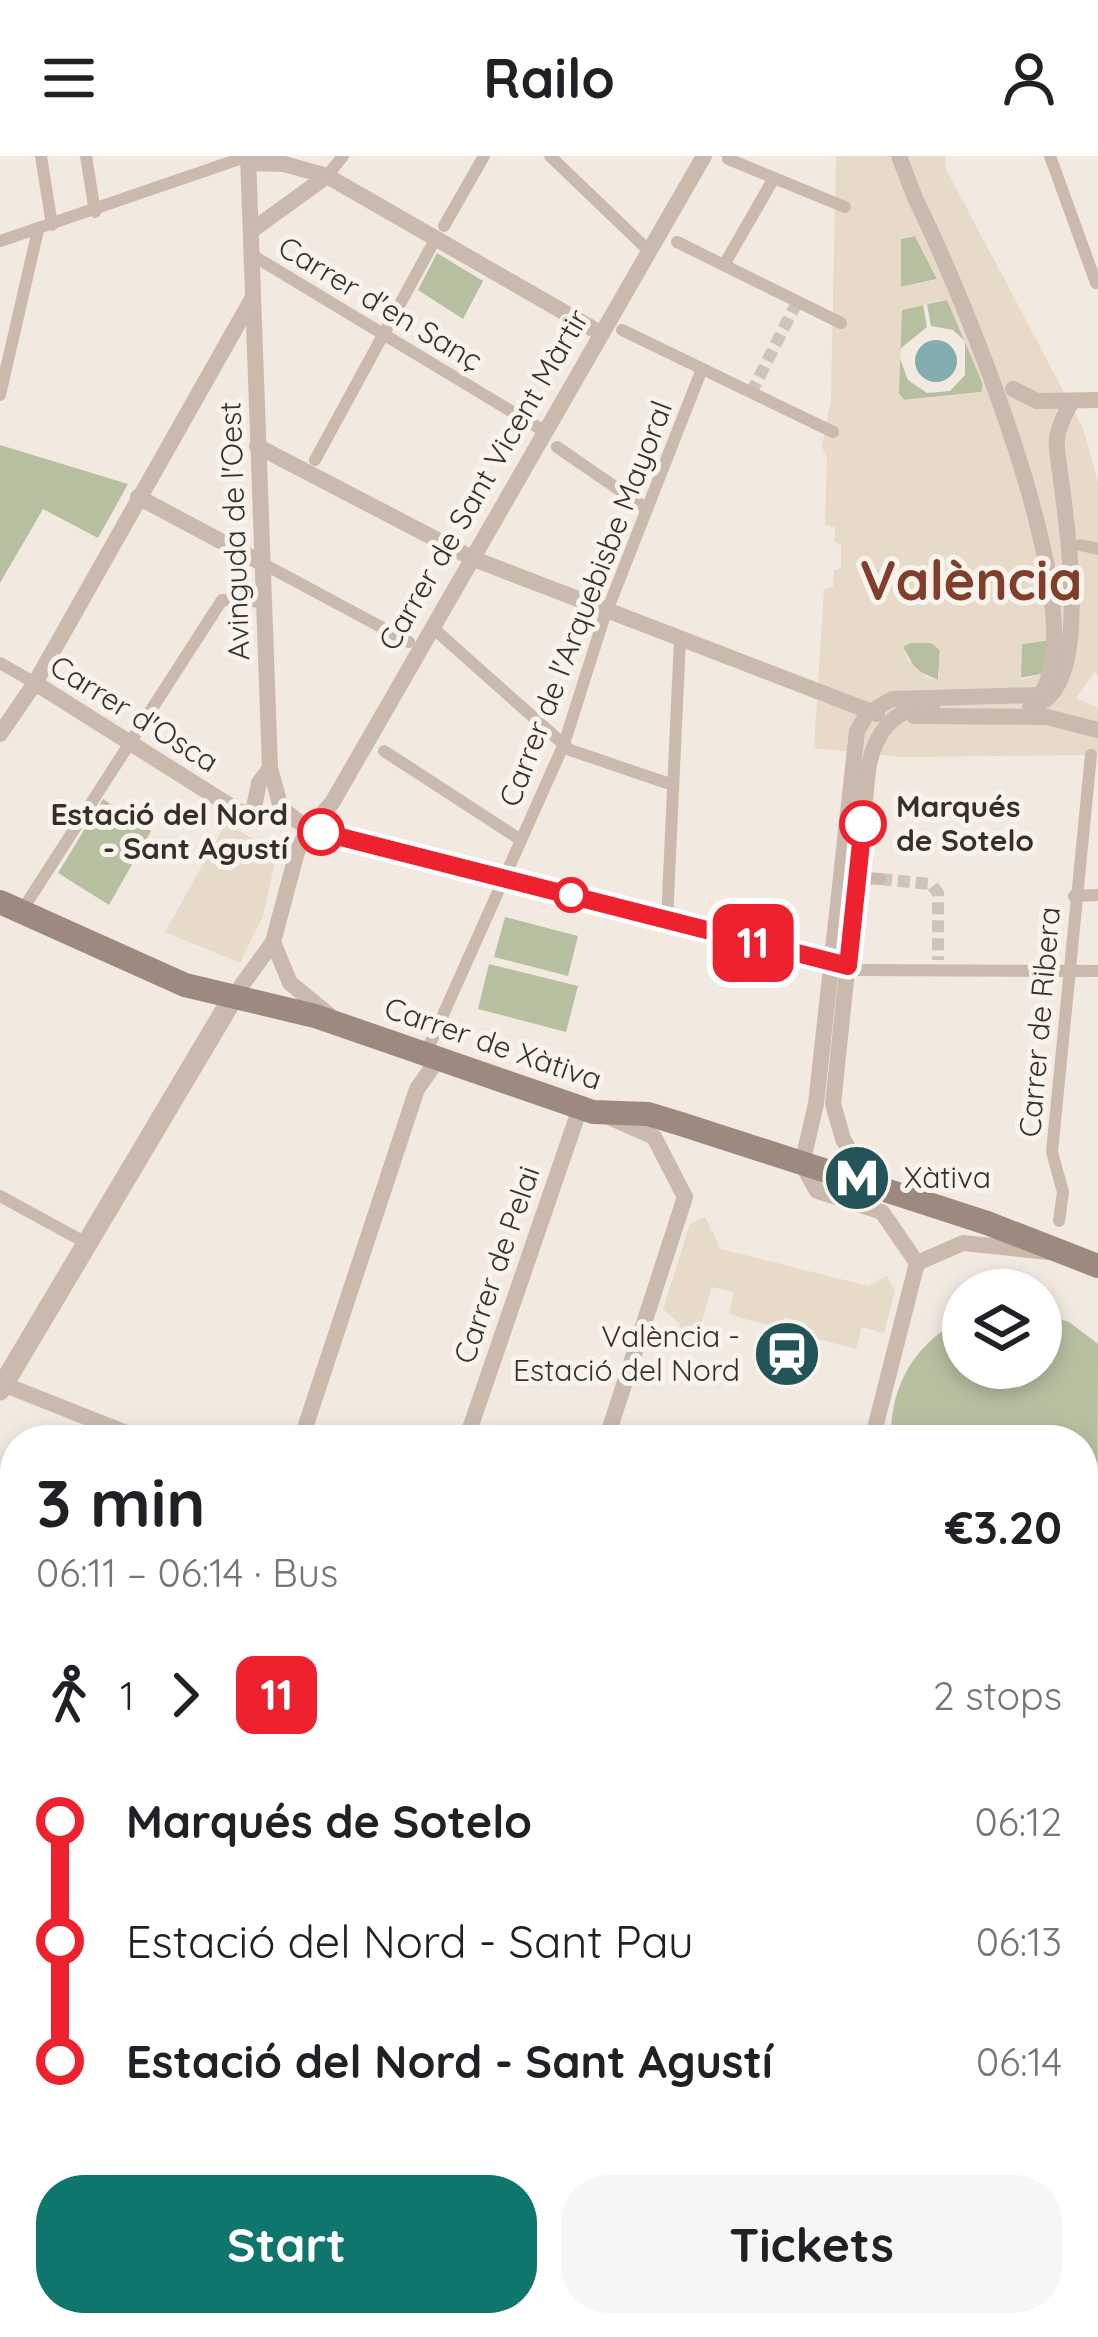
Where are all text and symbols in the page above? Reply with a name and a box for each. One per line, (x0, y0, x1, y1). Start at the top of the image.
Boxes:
text: Railo (483, 44, 615, 112)
icon: menu (36, 45, 102, 111)
icon: person (996, 45, 1062, 111)
street label: Carrer d'en Sanç (272, 227, 489, 379)
street label: Carrer de Sant Vicent Màrtir (370, 302, 597, 657)
street label: Carrer de l'Arquebisbe Mayoral (490, 395, 680, 812)
street label: Avinguda de l'Oest (210, 401, 258, 661)
district label: València (860, 546, 1082, 614)
street label: Carrer d'Osca (43, 646, 226, 780)
place label: Marqués de Sotelo (896, 787, 1034, 859)
place label: Estació del Nord - Sant Agustí (50, 795, 289, 867)
marker: Marqués de Sotelo (841, 802, 885, 846)
marker: Estació del Nord - Sant Agustí (299, 810, 343, 854)
unlabelled marker (555, 879, 587, 911)
line badge: 11 (699, 904, 807, 982)
street label: Carrer de Ribera (1010, 905, 1068, 1139)
text: 11 (737, 916, 769, 969)
street label: Carrer de Xàtiva (380, 988, 607, 1098)
metro station icon: Xàtiva (822, 1143, 892, 1213)
place label: Xàtiva (904, 1158, 991, 1196)
street label: Carrer de Pelai (445, 1161, 548, 1368)
map controls (942, 1269, 1062, 1389)
button: layers (942, 1269, 1062, 1389)
place label: València - Estació del Nord (513, 1317, 740, 1389)
station icon: València - Estació del Nord (752, 1319, 822, 1389)
text: 3 min (36, 1461, 206, 1544)
text: €3.20 (945, 1499, 1062, 1555)
text: 06:11 – 06:14 · Bus (36, 1548, 338, 1597)
icon: walk (36, 1662, 102, 1728)
icon: forward (152, 1662, 218, 1728)
text: 11 (260, 1668, 293, 1721)
text: 1 (120, 1671, 134, 1720)
text: 2 stops (933, 1671, 1062, 1720)
text: Marqués de Sotelo (126, 1793, 532, 1849)
text: 06:12 (974, 1797, 1062, 1846)
text: Estació del Nord - Sant Pau (126, 1913, 694, 1969)
text: 06:13 (976, 1917, 1062, 1966)
text: Estació del Nord - Sant Agustí (126, 2033, 773, 2089)
text: 06:14 (976, 2037, 1062, 2086)
button: Start (36, 2175, 537, 2313)
button: Tickets (561, 2175, 1062, 2313)

